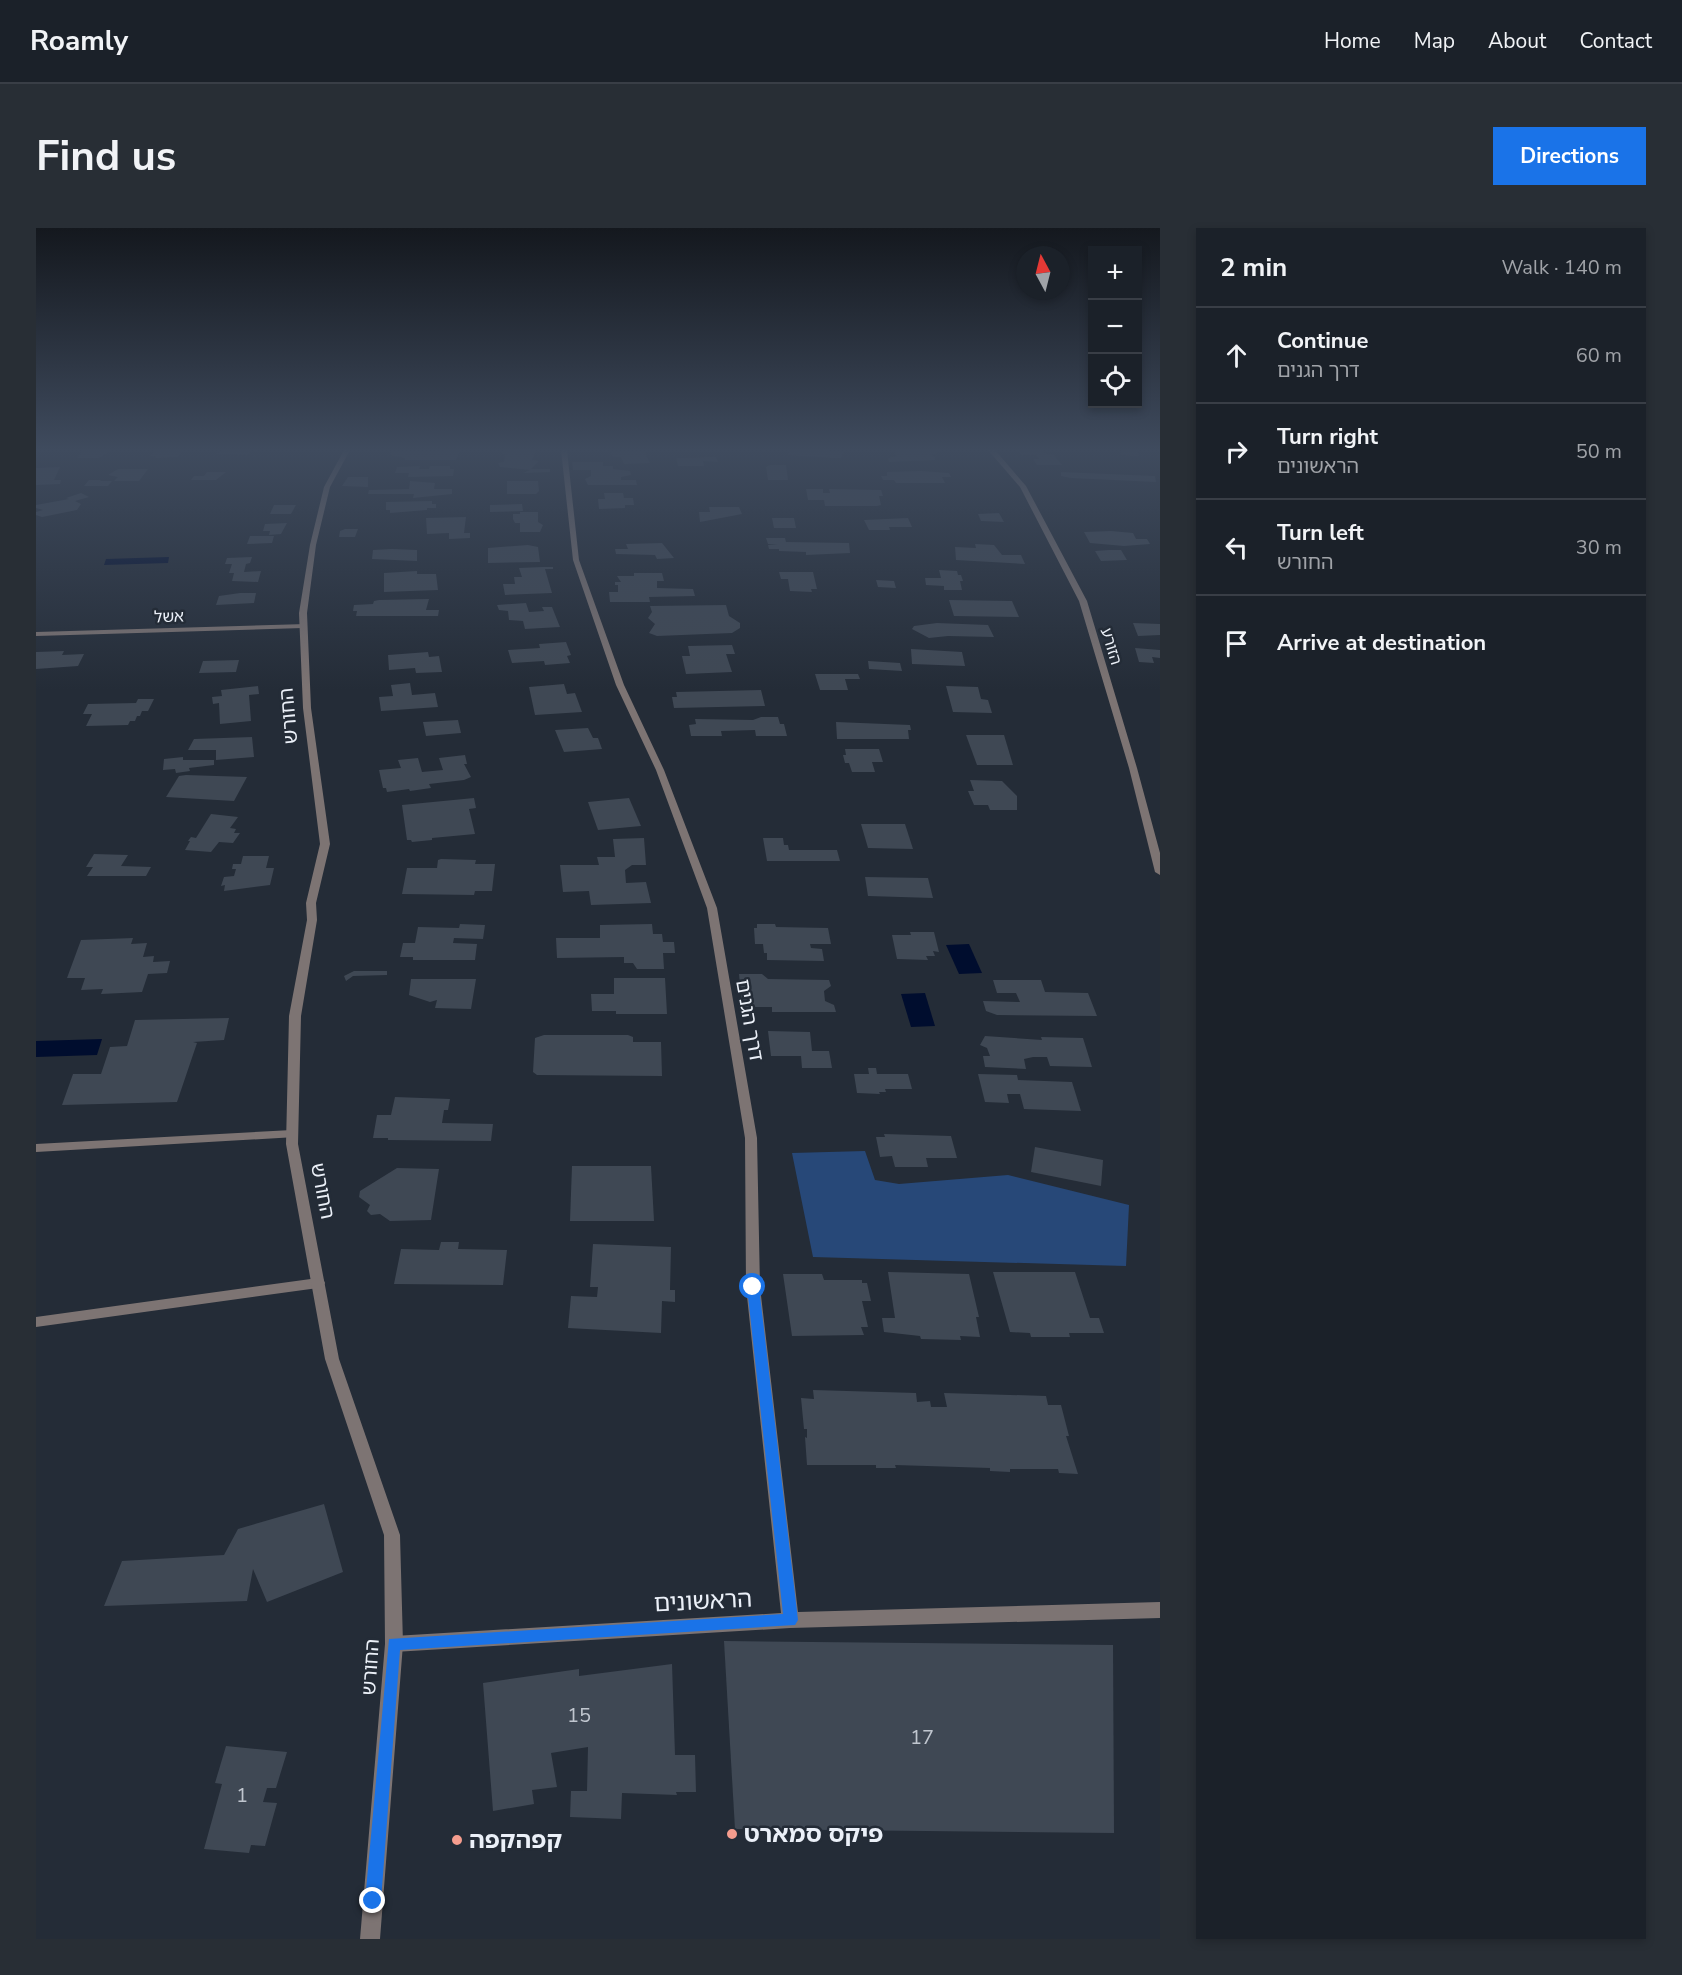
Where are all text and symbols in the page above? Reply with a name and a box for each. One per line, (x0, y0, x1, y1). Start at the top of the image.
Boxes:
text: Roamly (30, 22, 128, 60)
text: Home (1324, 27, 1381, 55)
text: Map (1414, 27, 1455, 55)
text: About (1488, 27, 1546, 55)
text: Contact (1579, 27, 1652, 55)
button: Directions (1493, 127, 1646, 185)
text: Find us (36, 128, 176, 185)
north arrow (1016, 246, 1070, 300)
map controls (1088, 246, 1142, 408)
button: + (1088, 246, 1142, 300)
text: 2 min (1220, 250, 1287, 285)
text: Walk · 140 m (1502, 254, 1622, 281)
button: − (1088, 300, 1142, 354)
text: Continue (1277, 326, 1368, 356)
icon: ahead (1220, 339, 1253, 372)
text: 60 m (1576, 342, 1622, 369)
button: locate (1088, 354, 1142, 408)
text: דרך הגנים (1277, 357, 1360, 384)
text: Turn right (1277, 422, 1378, 452)
icon: right (1220, 435, 1253, 468)
text: 50 m (1576, 438, 1622, 465)
text: הראשונים (1277, 453, 1359, 480)
text: Turn left (1277, 518, 1364, 548)
icon: left (1220, 531, 1253, 564)
text: 30 m (1576, 534, 1622, 561)
text: החורש (1277, 549, 1334, 576)
street label: אשל (154, 605, 184, 629)
street label: הזורע (1095, 625, 1127, 668)
icon: arrive (1220, 627, 1253, 660)
text: Arrive at destination (1277, 628, 1486, 658)
street label: החורש (273, 687, 304, 745)
street label: דרך הגנים (729, 977, 770, 1063)
street label: החורש (304, 1161, 341, 1221)
route start (739, 1273, 765, 1299)
street label: הראשונים (653, 1582, 753, 1620)
street label: החורש (355, 1638, 386, 1696)
house number: 15 (567, 1702, 591, 1729)
house number: 17 (910, 1724, 934, 1751)
house number: 1 (236, 1782, 248, 1809)
place label: פיקס סמארט (744, 1818, 883, 1850)
place label: קפהקפה (469, 1824, 562, 1856)
marker: פיקס סמארט (725, 1827, 739, 1841)
marker: קפהקפה (450, 1833, 464, 1847)
route end (359, 1887, 385, 1913)

